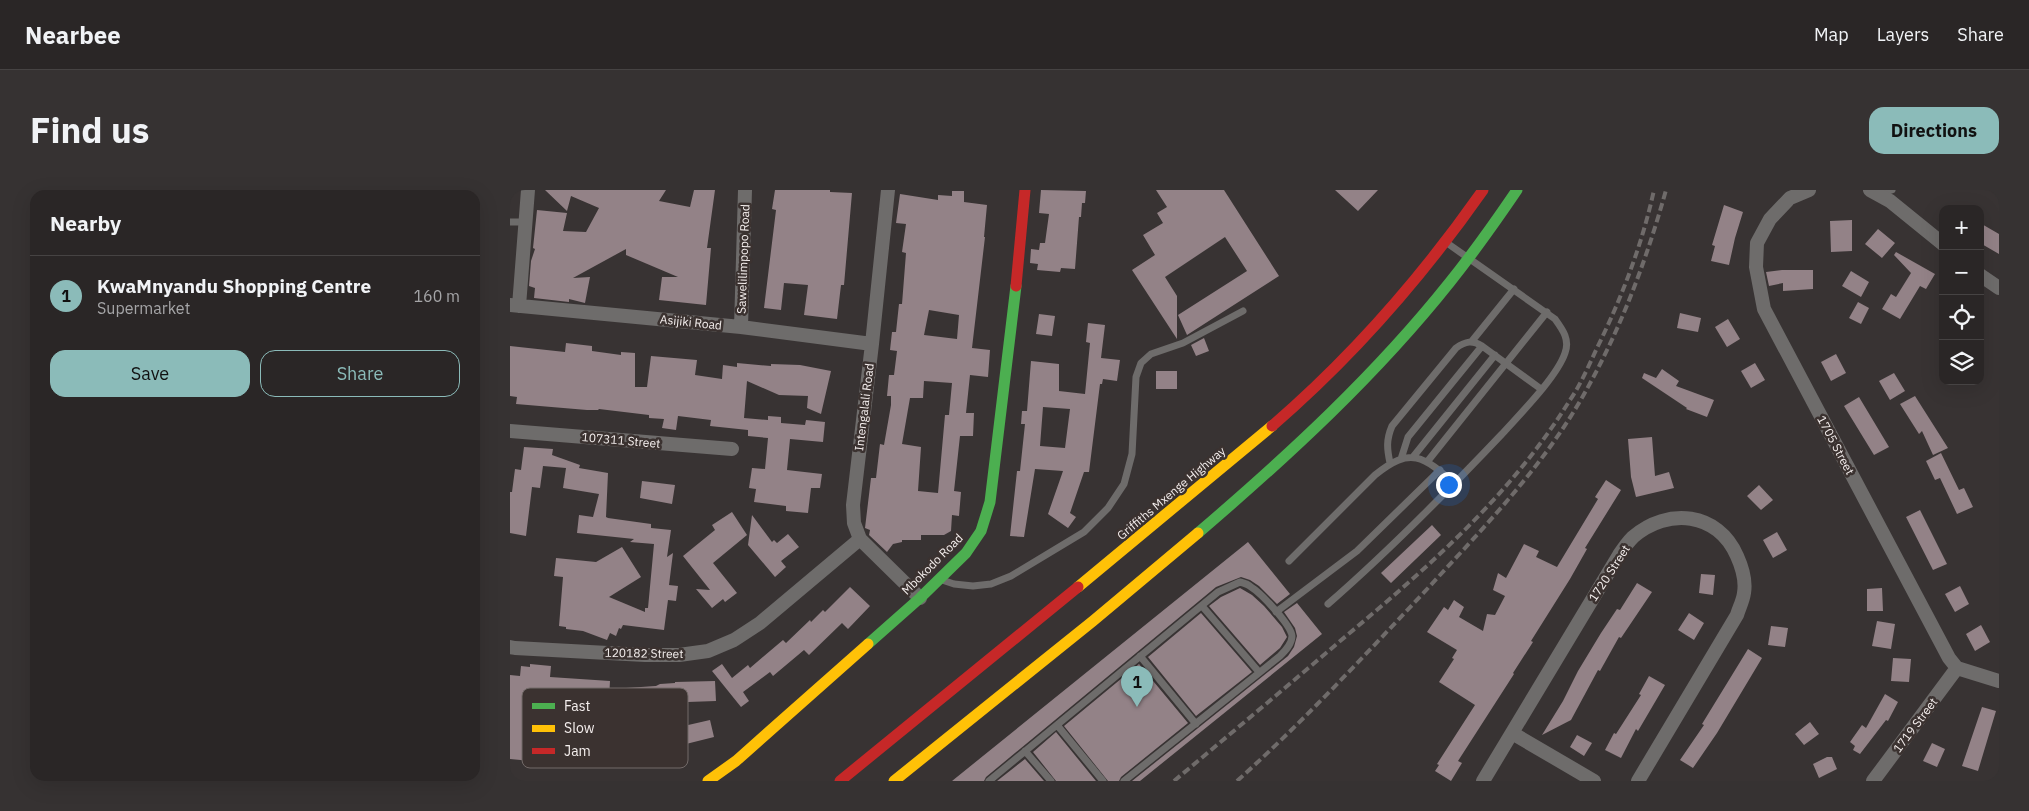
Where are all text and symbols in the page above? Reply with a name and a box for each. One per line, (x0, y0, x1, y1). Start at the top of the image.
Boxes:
text: Nearbee (25, 19, 121, 51)
text: Map (1814, 23, 1849, 46)
text: Layers (1877, 23, 1929, 46)
text: Share (1957, 23, 2004, 46)
text: Find us (30, 107, 149, 153)
button: Directions (1869, 107, 1999, 154)
street label: Sawelilimpopo Road (734, 204, 752, 314)
map controls (1939, 205, 1984, 385)
button: + (1939, 205, 1984, 250)
text: Nearby (50, 209, 121, 237)
button: − (1939, 250, 1984, 295)
text: KwaMnyandu Shopping Centre (97, 274, 371, 298)
text: 1 (61, 286, 71, 306)
text: 160 m (413, 286, 460, 306)
button: locate (1939, 295, 1984, 340)
text: Supermarket (97, 298, 190, 318)
street label: Asijiki Road (659, 311, 723, 333)
button: layers (1939, 340, 1984, 385)
button: Save (50, 350, 250, 397)
button: Share (260, 350, 460, 397)
street label: Intengalali Road (851, 362, 877, 452)
street label: 1705 Street (1814, 413, 1858, 477)
street label: 107311 Street (581, 429, 661, 451)
street label: Griffiths Mxenge Highway (1114, 443, 1228, 543)
your location (1436, 472, 1462, 498)
street label: Mbokodo Road (898, 530, 966, 598)
street label: 1720 Street (1585, 542, 1633, 604)
street label: 120182 Street (604, 645, 684, 661)
pin: 1 (1121, 666, 1153, 707)
legend (522, 688, 688, 768)
street label: 1719 Street (1890, 695, 1940, 755)
text: Fast (564, 697, 590, 715)
text: Slow (564, 719, 595, 737)
text: Jam (564, 742, 591, 760)

